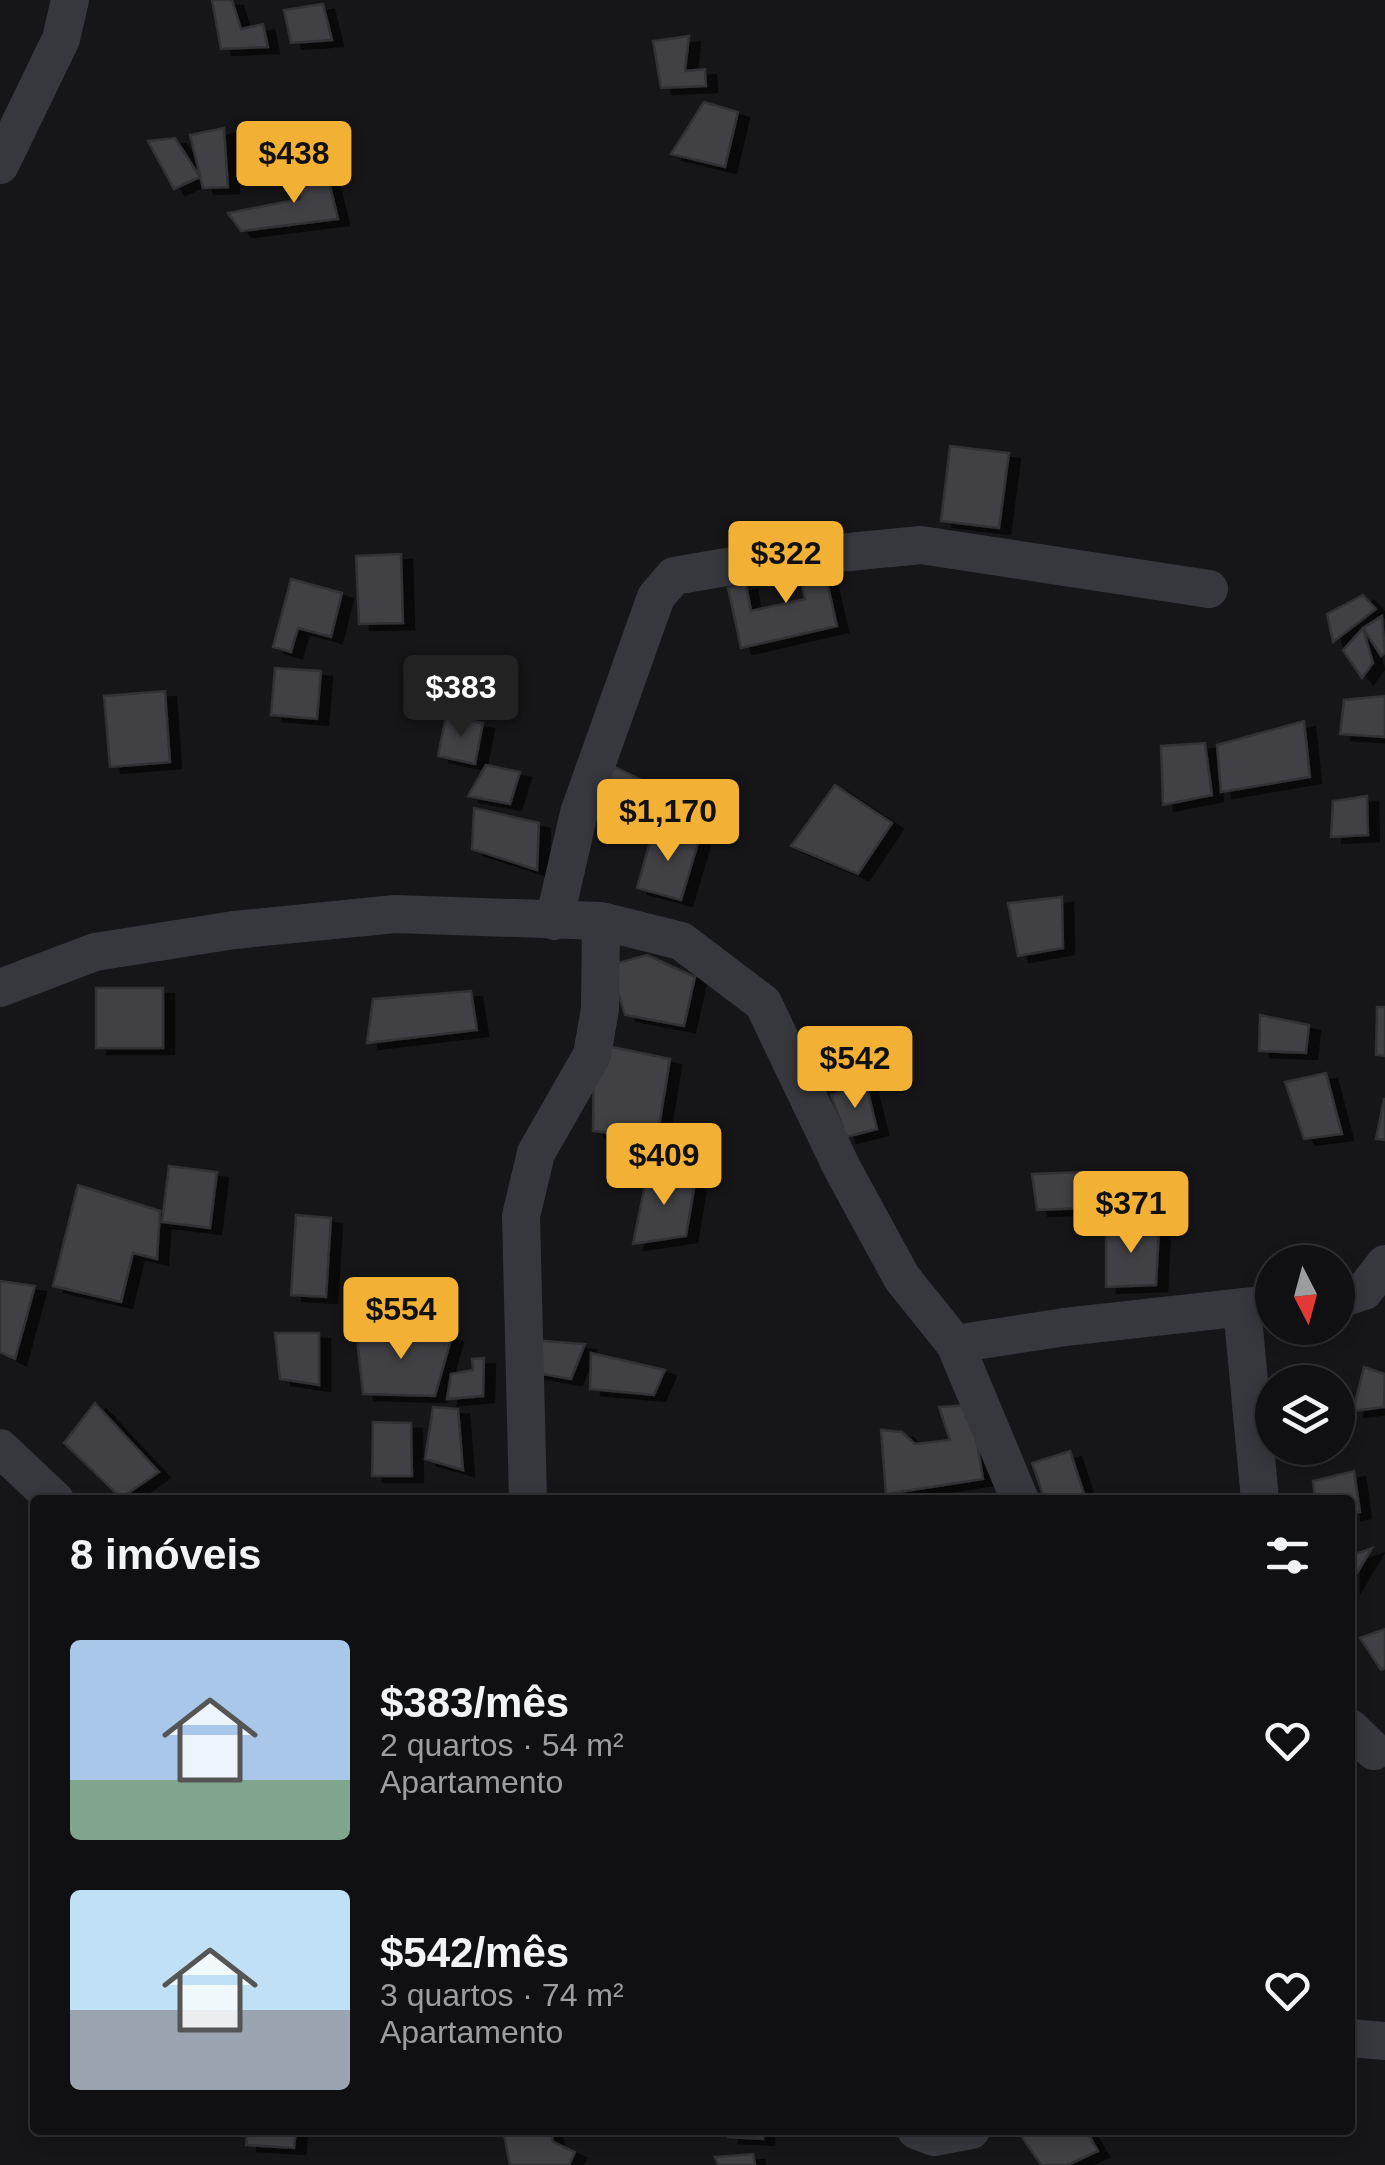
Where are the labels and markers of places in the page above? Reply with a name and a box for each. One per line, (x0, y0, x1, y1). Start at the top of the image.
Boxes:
pin: $438 (235, 121, 353, 206)
pin: $322 (727, 521, 845, 606)
pin: $383 (402, 655, 520, 740)
pin: $1,170 (587, 779, 749, 864)
pin: $542 (796, 1026, 914, 1111)
pin: $409 (605, 1123, 723, 1208)
pin: $371 (1072, 1171, 1190, 1256)
pin: $554 (342, 1277, 460, 1362)

